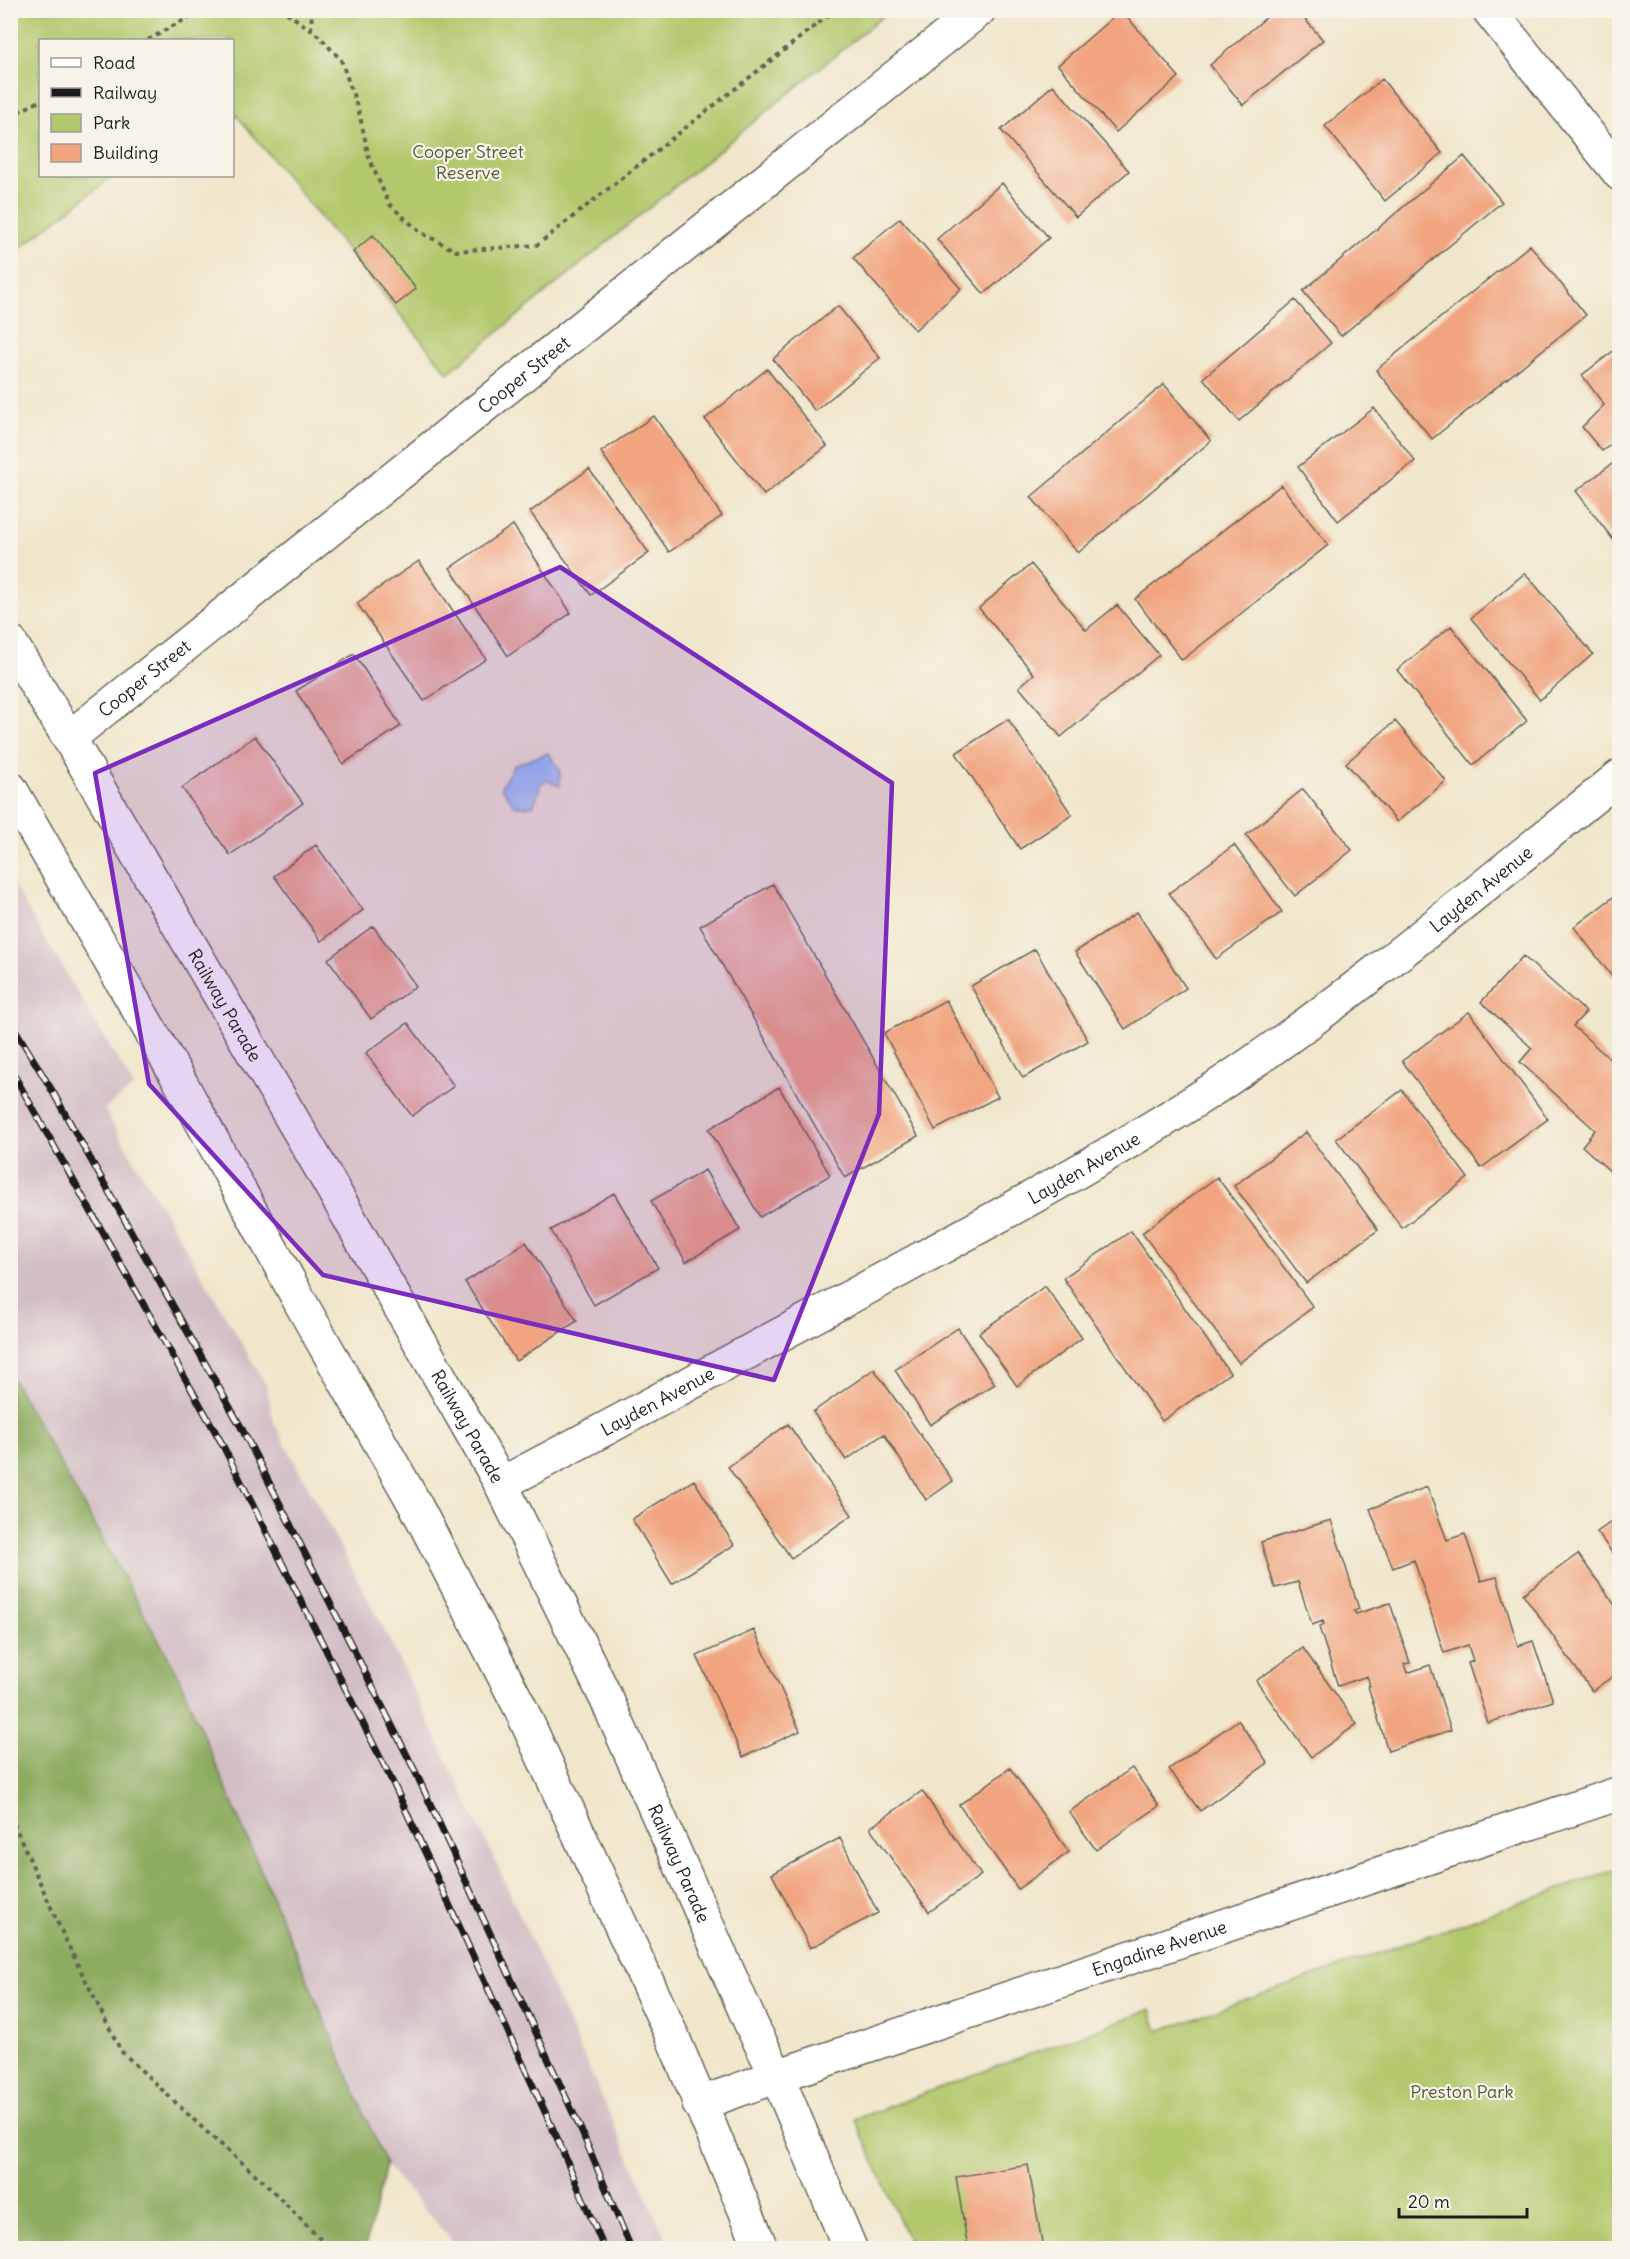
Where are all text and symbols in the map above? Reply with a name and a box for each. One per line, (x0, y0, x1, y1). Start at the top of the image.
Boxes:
legend (39, 39, 234, 177)
text: Road (93, 51, 136, 74)
text: Railway (93, 81, 157, 104)
text: Park (93, 111, 130, 134)
park label: Cooper Street Reserve (412, 140, 524, 184)
text: Building (93, 141, 158, 164)
street label: Cooper Street (473, 331, 574, 418)
street label: Cooper Street (93, 634, 195, 722)
street label: Layden Avenue (1425, 840, 1537, 937)
street label: Railway Parade (183, 944, 267, 1065)
street label: Layden Avenue (1024, 1126, 1144, 1209)
street label: Layden Avenue (597, 1361, 718, 1441)
street label: Railway Parade (426, 1365, 509, 1487)
street label: Railway Parade (643, 1801, 716, 1926)
street label: Engadine Avenue (1089, 1914, 1229, 1981)
park label: Preston Park (1410, 2080, 1514, 2103)
scale bar (1399, 2181, 1526, 2219)
text: 20 m (1408, 2190, 1450, 2213)

